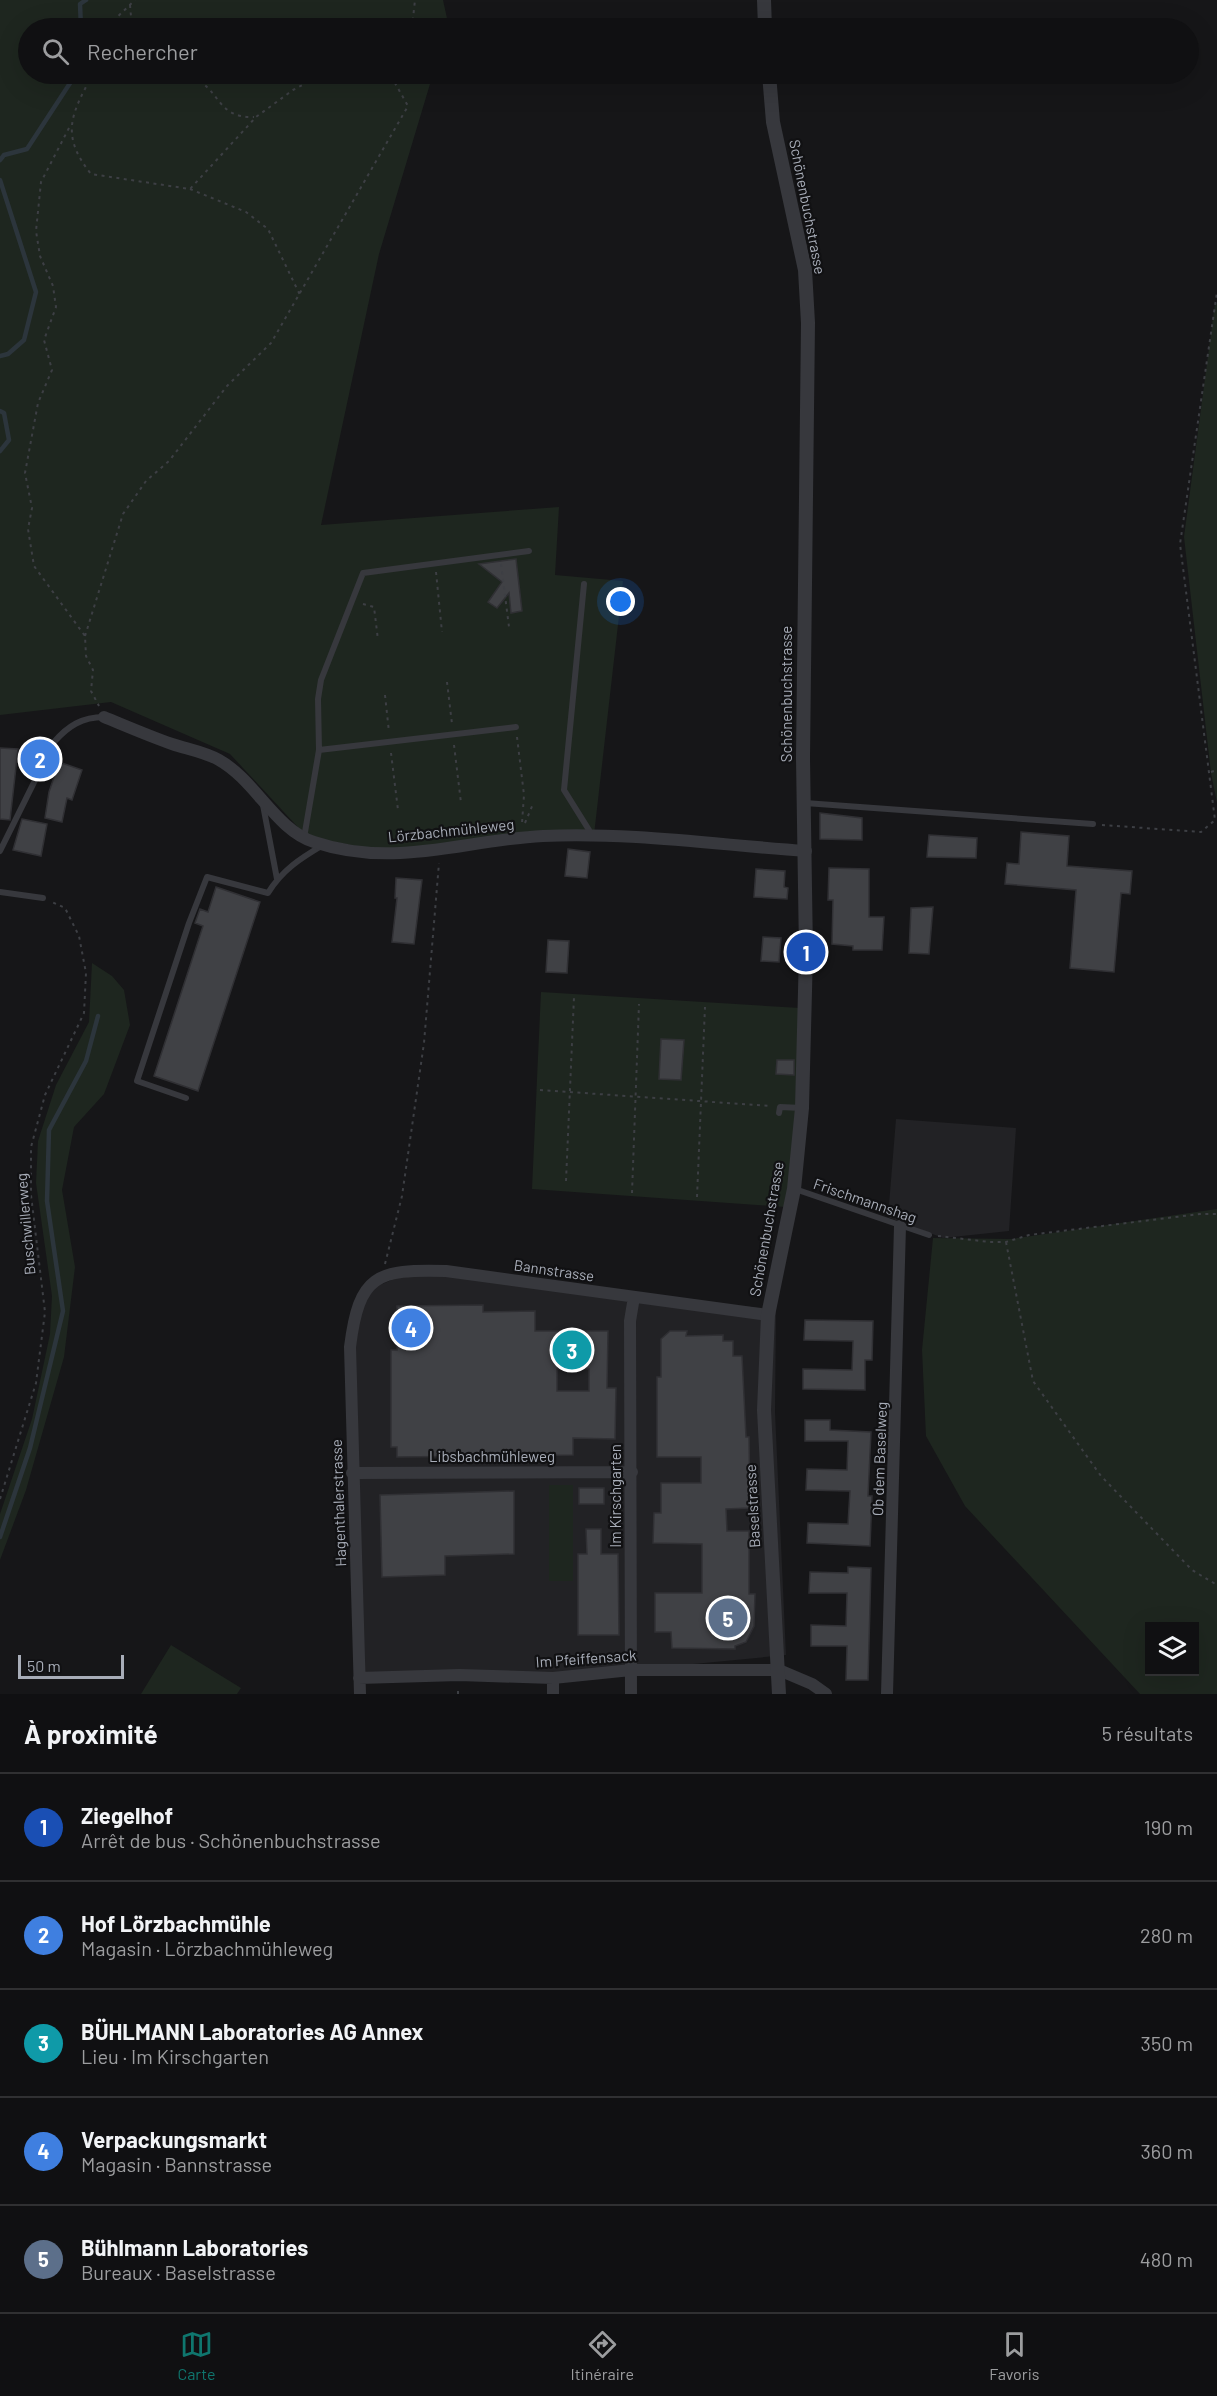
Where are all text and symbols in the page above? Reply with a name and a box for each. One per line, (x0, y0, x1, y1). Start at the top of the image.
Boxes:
search box (18, 18, 1199, 84)
icon: search (39, 35, 72, 68)
text: Rechercher (87, 38, 198, 64)
street label: Schönenbuchstrasse (786, 138, 830, 276)
your location (606, 587, 635, 616)
street label: Schönenbuchstrasse (777, 626, 795, 762)
pin: 2 (20, 736, 60, 782)
street label: Lörzbachmühleweg (387, 814, 515, 846)
pin: 1 (786, 930, 826, 974)
street label: Schönenbuchstrasse (745, 1160, 787, 1298)
street label: Buschwillerweg (12, 1172, 38, 1276)
street label: Frischmannshag (811, 1174, 919, 1226)
street label: Bannstrasse (513, 1255, 596, 1285)
pin: 4 (392, 1306, 430, 1350)
pin: 3 (552, 1328, 592, 1372)
street label: Ob dem Baselweg (868, 1402, 890, 1516)
street label: Hagenthalerstrasse (327, 1439, 349, 1567)
street label: Im Kirschgarten (606, 1444, 624, 1548)
street label: Libsbachmühleweg (429, 1447, 555, 1465)
street label: Baselstrasse (741, 1464, 763, 1548)
pin: 5 (708, 1596, 748, 1640)
map controls (1145, 1622, 1199, 1676)
button: layers (1145, 1622, 1199, 1676)
street label: Im Pfeiffensack (535, 1645, 637, 1670)
scale bar (18, 1652, 124, 1680)
text: 50 m (27, 1656, 61, 1675)
text: À proximité (24, 1718, 158, 1749)
text: 5 résultats (1102, 1721, 1193, 1745)
text: Ziegelhof (81, 1802, 173, 1828)
text: 1 (40, 1815, 47, 1839)
text: 190 m (1144, 1815, 1193, 1839)
text: Arrêt de bus · Schönenbuchstrasse (81, 1828, 381, 1852)
text: Hof Lörzbachmühle (81, 1910, 271, 1936)
text: 2 (38, 1923, 49, 1947)
text: 280 m (1140, 1923, 1193, 1947)
text: Magasin · Lörzbachmühleweg (81, 1936, 333, 1960)
text: BÜHLMANN Laboratories AG Annex (81, 2018, 423, 2044)
text: 3 (38, 2031, 49, 2055)
text: 350 m (1141, 2031, 1193, 2055)
text: Lieu · Im Kirschgarten (81, 2044, 269, 2068)
text: Verpackungsmarkt (81, 2126, 267, 2152)
text: 4 (37, 2139, 50, 2163)
text: 360 m (1141, 2139, 1193, 2163)
text: Magasin · Bannstrasse (81, 2152, 272, 2176)
text: Bühlmann Laboratories (81, 2234, 308, 2260)
text: 5 (38, 2247, 49, 2271)
text: 480 m (1140, 2247, 1193, 2271)
text: Bureaux · Baselstrasse (81, 2260, 276, 2284)
tab: Carte (178, 2328, 215, 2383)
tab: Itinéraire (571, 2328, 634, 2383)
tab: Favoris (989, 2328, 1039, 2383)

